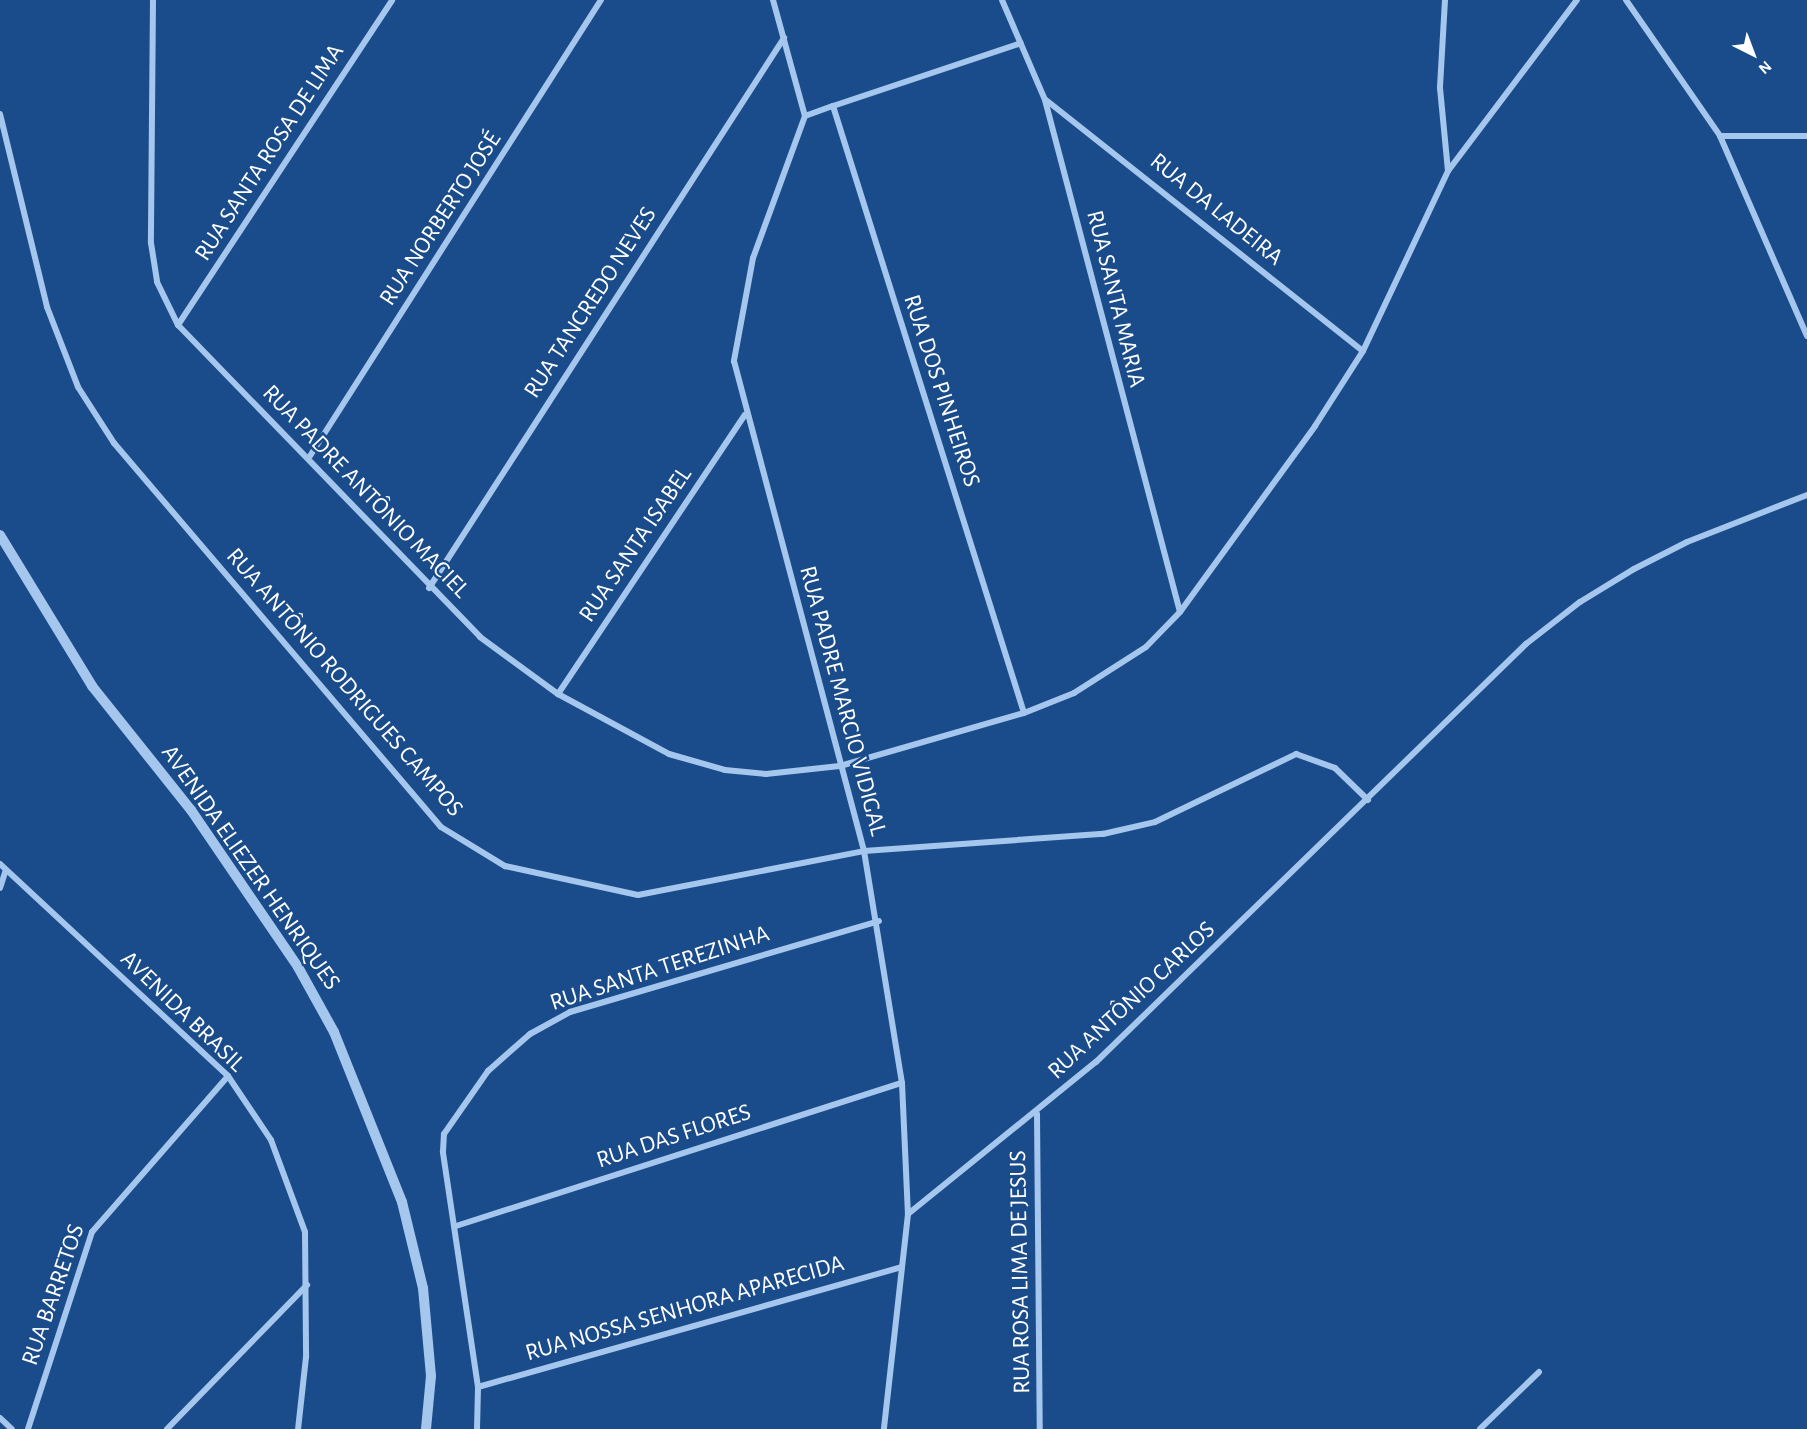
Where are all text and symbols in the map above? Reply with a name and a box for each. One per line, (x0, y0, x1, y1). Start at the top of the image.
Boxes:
north arrow (1723, 24, 1783, 84)
street label: RUA SANTA ROSA DE LIMA (189, 39, 351, 267)
text: N (1756, 58, 1775, 77)
street label: RUA NORBERTO JOSÉ (374, 126, 508, 312)
street label: RUA DA LADEIRA (1144, 148, 1288, 272)
street label: RUA TANCREDO NEVES (518, 202, 664, 404)
street label: RUA SANTA MARIA (1079, 208, 1151, 390)
street label: RUA DOS PINHEIROS (896, 291, 986, 491)
street label: RUA PADRE ANTÔNIO MACIEL (256, 379, 474, 605)
street label: RUA SANTA ISABEL (573, 462, 699, 628)
street label: RUA ANTÔNIO RODRIGUES CAMPOS (219, 543, 469, 823)
street label: RUA PADRE MARCIO VIDIGAL (792, 563, 892, 839)
street label: AVENIDA ELIEZER HENRIQUES (154, 740, 346, 996)
street label: RUA ANTÔNIO CARLOS (1042, 916, 1222, 1086)
street label: RUA SANTA TEREZINHA (547, 920, 773, 1018)
street label: AVENIDA BRASIL (114, 945, 250, 1079)
street label: RUA DAS FLORES (593, 1098, 755, 1176)
street label: RUA ROSA LIMA DE JESUS (1004, 1150, 1038, 1394)
street label: RUA BARRETOS (16, 1221, 92, 1369)
street label: RUA NOSSA SENHORA APARECIDA (522, 1250, 848, 1368)

